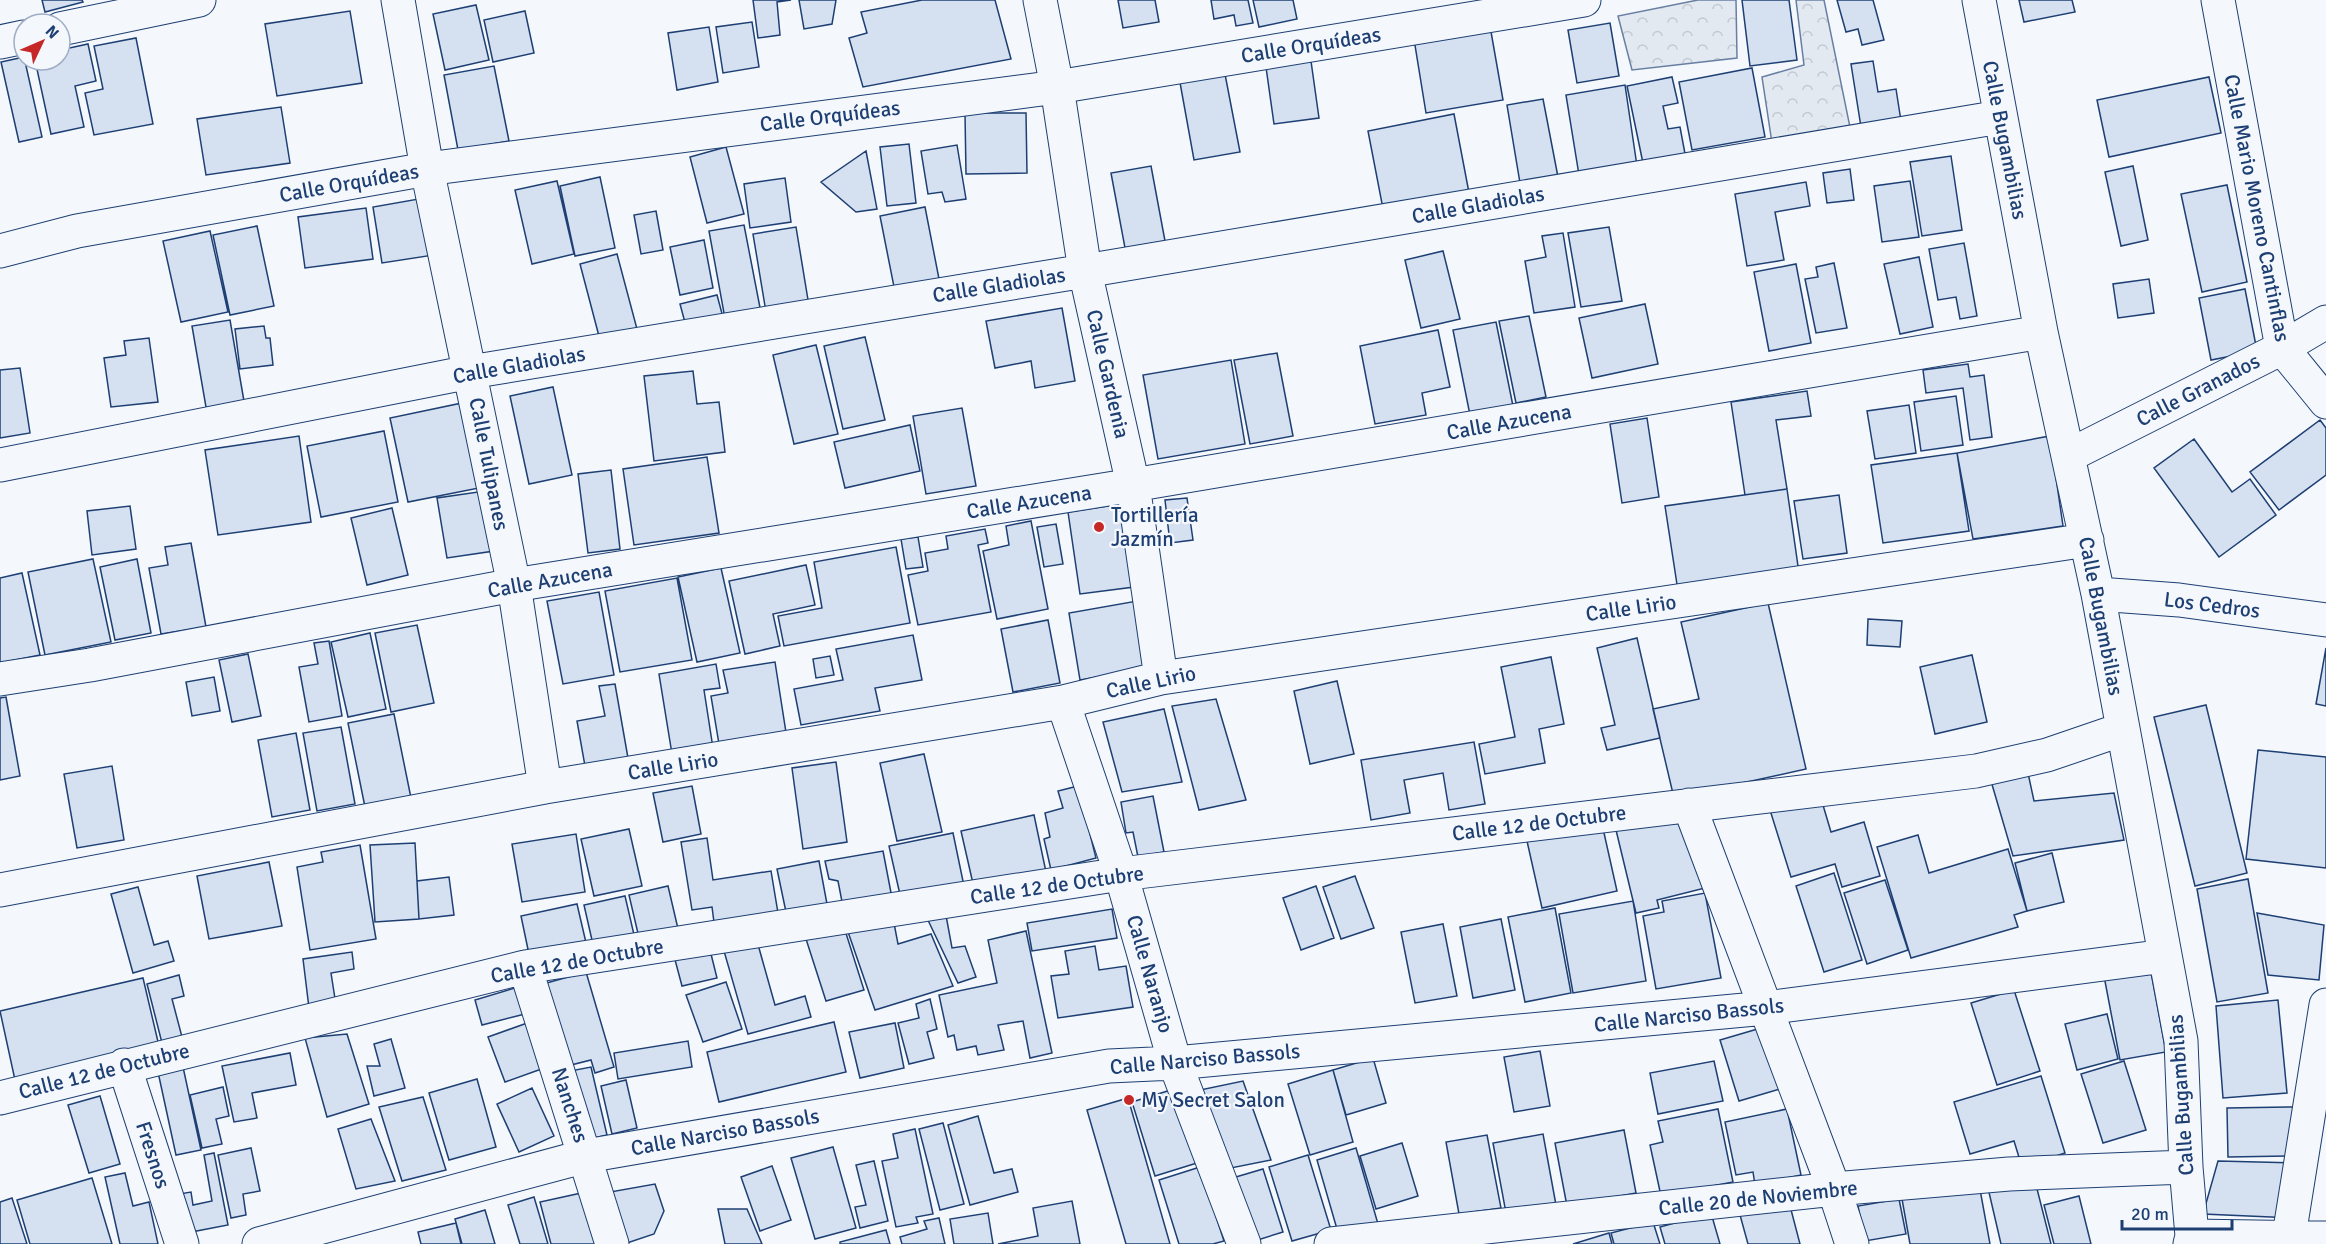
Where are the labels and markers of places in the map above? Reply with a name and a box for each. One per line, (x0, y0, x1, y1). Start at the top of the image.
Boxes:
place label: Tortillería Jazmín (1111, 502, 1199, 552)
marker: Tortillería Jazmín (1092, 520, 1106, 534)
place label: My Secret Salon (1141, 1087, 1285, 1113)
marker: My Secret Salon (1122, 1093, 1136, 1107)

